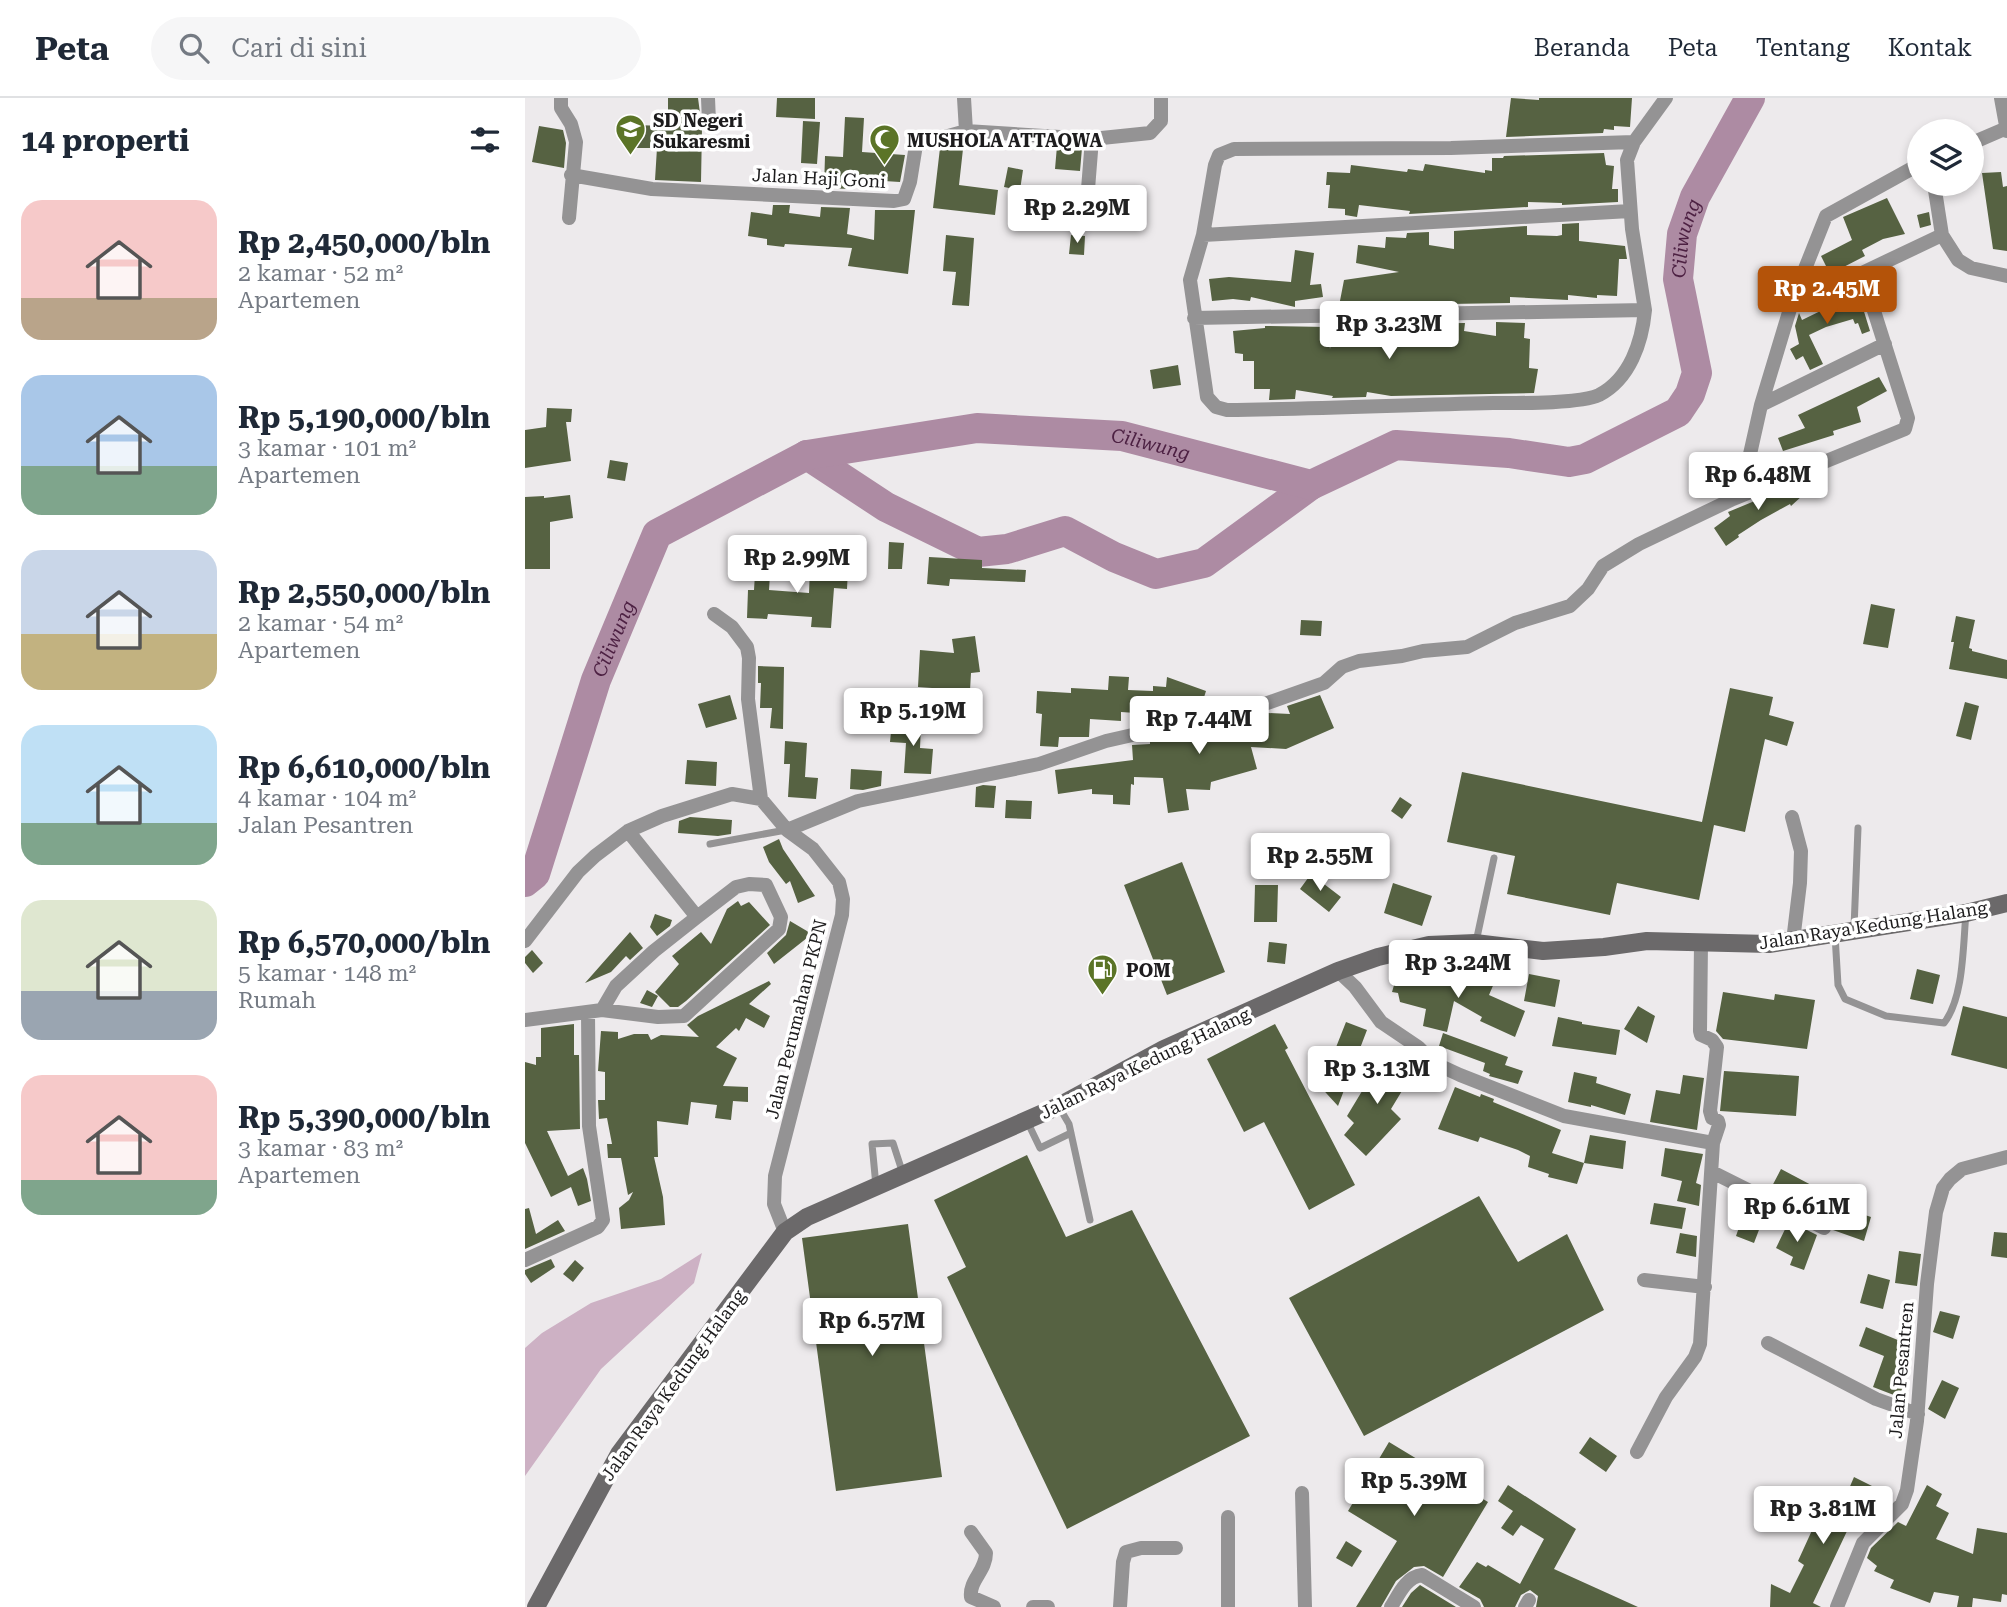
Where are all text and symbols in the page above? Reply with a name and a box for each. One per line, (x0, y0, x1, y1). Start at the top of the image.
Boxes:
search box (151, 17, 641, 80)
text: Peta (35, 29, 109, 68)
icon: search (175, 29, 213, 67)
text: Cari di sini (231, 33, 367, 63)
text: Beranda (1534, 34, 1630, 62)
text: Peta (1668, 34, 1718, 62)
text: Tentang (1756, 34, 1850, 62)
text: Kontak (1888, 34, 1972, 62)
place label: SD Negeri Sukaresmi (653, 110, 750, 152)
school or university icon: SD Negeri Sukaresmi (613, 113, 647, 157)
map controls (1907, 119, 1984, 196)
button: layers (1907, 119, 1984, 196)
icon: filters (466, 121, 504, 159)
text: 14 properti (21, 123, 189, 158)
mosque icon: MUSHOLA ATTAQWA (867, 123, 901, 167)
place label: MUSHOLA ATTAQWA (907, 130, 1102, 151)
street label: Jalan Haji Goni (752, 164, 887, 192)
pin: Rp 2.29M (1005, 186, 1149, 245)
text: Rp 2.29M (1024, 194, 1130, 221)
water label: Ciliwung (1667, 196, 1705, 279)
text: Rp 2,450,000/bln (238, 225, 490, 260)
icon: home (77, 228, 161, 312)
text: 2 kamar · 52 m² (238, 260, 403, 287)
pin: Rp 2.45M (1755, 266, 1899, 326)
text: Rp 2.45M (1774, 275, 1880, 302)
text: Apartemen (238, 287, 360, 314)
pin: Rp 3.23M (1317, 302, 1461, 361)
text: Rp 3.23M (1336, 310, 1442, 337)
text: Rp 5,190,000/bln (238, 400, 490, 435)
icon: home (77, 403, 161, 487)
water label: Ciliwung (1111, 424, 1193, 465)
text: 3 kamar · 101 m² (238, 435, 416, 462)
pin: Rp 6.48M (1686, 452, 1830, 512)
text: Rp 6.48M (1705, 461, 1811, 488)
text: Apartemen (238, 462, 360, 489)
pin: Rp 2.99M (725, 536, 869, 595)
text: Rp 2.99M (744, 544, 850, 571)
text: Rp 2,550,000/bln (238, 575, 490, 610)
icon: home (77, 578, 161, 662)
water label: Ciliwung (587, 597, 639, 680)
text: 2 kamar · 54 m² (238, 610, 403, 637)
text: Apartemen (238, 637, 360, 664)
pin: Rp 5.19M (841, 688, 985, 748)
pin: Rp 7.44M (1127, 696, 1271, 756)
text: Rp 5.19M (860, 697, 966, 724)
text: Rp 7.44M (1146, 705, 1252, 732)
text: Rp 6,610,000/bln (238, 750, 490, 785)
icon: home (77, 753, 161, 837)
text: 4 kamar · 104 m² (238, 785, 416, 812)
text: Jalan Pesantren (238, 812, 413, 839)
pin: Rp 2.55M (1248, 834, 1392, 893)
text: Rp 2.55M (1267, 842, 1373, 869)
street label: Jalan Raya Kedung Halang (1757, 896, 1989, 953)
street label: Jalan Perumahan PKPN (761, 917, 831, 1121)
text: Rp 6,570,000/bln (238, 925, 490, 960)
icon: home (77, 928, 161, 1012)
pin: Rp 3.24M (1386, 940, 1530, 1000)
text: Rp 3.24M (1405, 949, 1511, 976)
fuel station icon: POM (1086, 953, 1120, 997)
text: 5 kamar · 148 m² (238, 960, 416, 987)
place label: POM (1126, 960, 1171, 981)
text: Rumah (238, 987, 316, 1014)
street label: Jalan Raya Kedung Halang (1037, 1003, 1254, 1123)
pin: Rp 3.13M (1305, 1046, 1449, 1106)
text: Rp 3.13M (1324, 1055, 1430, 1082)
text: Rp 5,390,000/bln (238, 1100, 490, 1135)
icon: home (77, 1103, 161, 1187)
text: 3 kamar · 83 m² (238, 1135, 403, 1162)
text: Apartemen (238, 1162, 360, 1189)
pin: Rp 6.61M (1725, 1184, 1869, 1244)
text: Rp 6.61M (1744, 1193, 1850, 1220)
street label: Jalan Raya Kedung Halang (597, 1285, 750, 1485)
pin: Rp 6.57M (800, 1298, 944, 1358)
street label: Jalan Pesantren (1885, 1300, 1917, 1439)
text: Rp 6.57M (819, 1307, 925, 1334)
pin: Rp 5.39M (1342, 1458, 1486, 1518)
text: Rp 5.39M (1361, 1467, 1467, 1494)
pin: Rp 3.81M (1751, 1486, 1895, 1546)
text: Rp 3.81M (1770, 1495, 1876, 1522)

